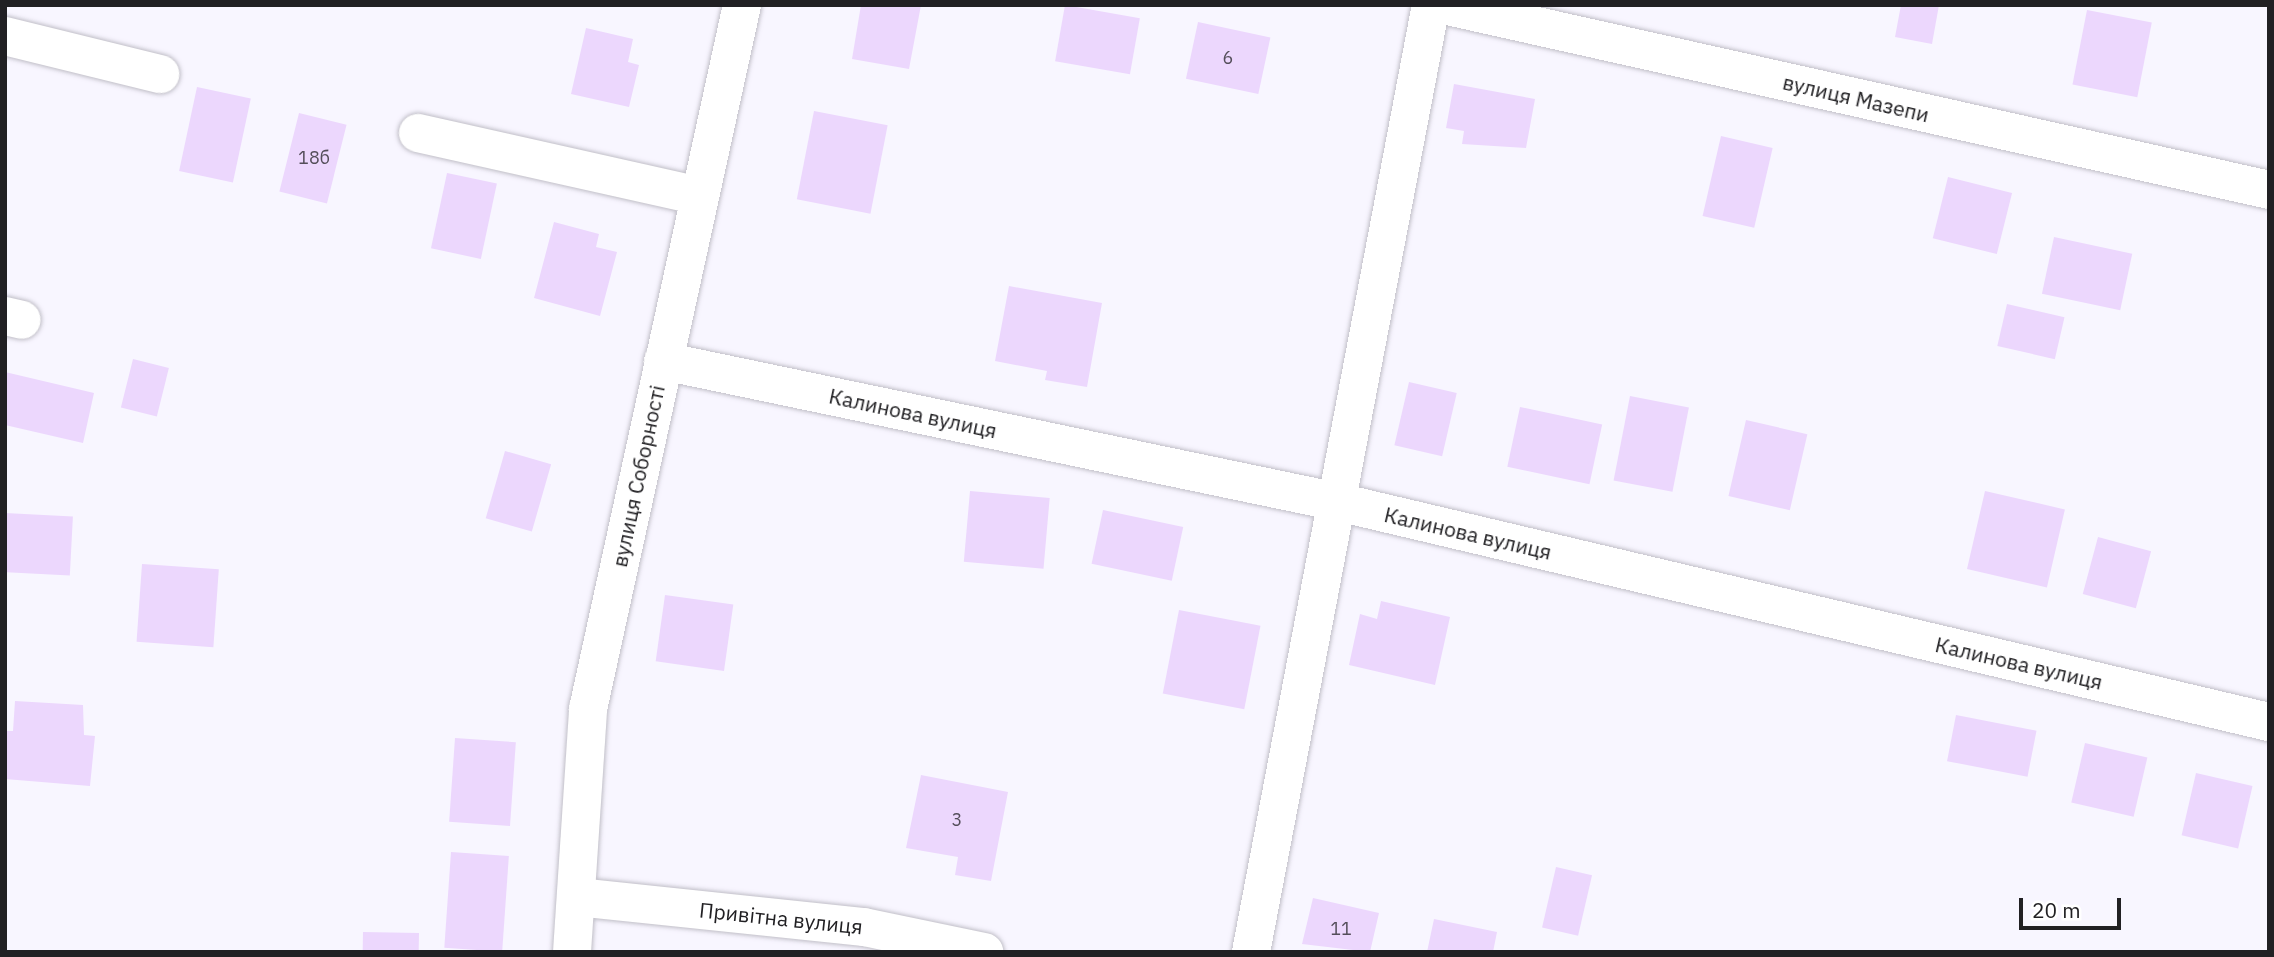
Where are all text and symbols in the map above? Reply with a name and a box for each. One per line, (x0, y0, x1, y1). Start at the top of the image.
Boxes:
house number: 6 (1223, 47, 1233, 69)
street label: вулиця Мазепи (1780, 69, 1932, 127)
house number: 18б (298, 147, 330, 169)
street label: вулиця Соборності (606, 383, 670, 569)
street label: Калинова вулиця (827, 383, 999, 443)
street label: Калинова вулиця (1382, 501, 1554, 565)
street label: Калинова вулиця (1933, 631, 2105, 695)
house number: 3 (952, 809, 962, 831)
scale bar (2022, 884, 2124, 928)
text: 20 m (2032, 896, 2081, 924)
street label: Привітна вулиця (698, 897, 864, 939)
house number: 11 (1330, 918, 1352, 940)

